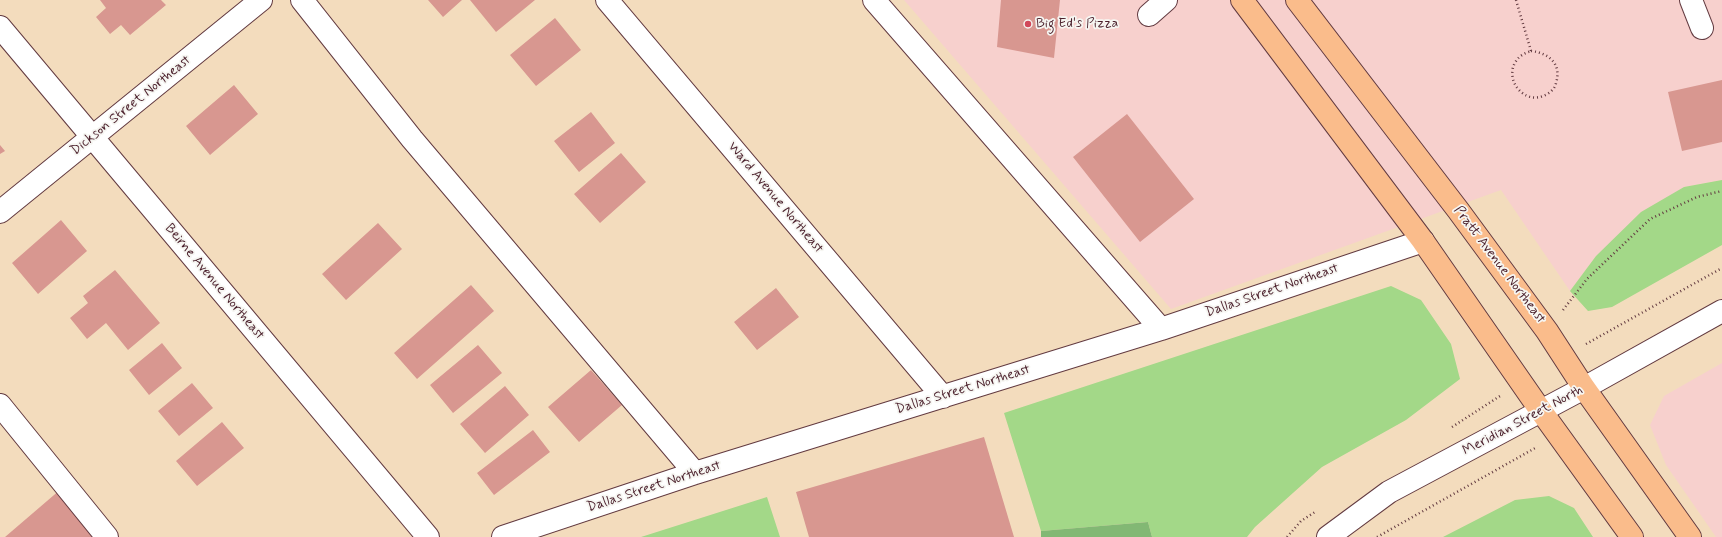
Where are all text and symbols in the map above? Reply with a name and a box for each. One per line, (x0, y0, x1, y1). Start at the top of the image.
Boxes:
place label: Big Ed's Pizza (1036, 16, 1118, 32)
marker: Big Ed's Pizza (1023, 19, 1033, 29)
street label: Dickson Street Northeast (68, 52, 194, 160)
street label: Ward Avenue Northeast (724, 139, 826, 257)
street label: Pratt Avenue Northeast (1449, 203, 1549, 327)
street label: Beirne Avenue Northeast (161, 221, 267, 343)
street label: Dallas Street Northeast (1203, 260, 1341, 322)
street label: Dallas Street Northeast (894, 362, 1032, 418)
street label: Meridian Street North (1460, 382, 1586, 460)
street label: Dallas Street Northeast (585, 457, 723, 517)

